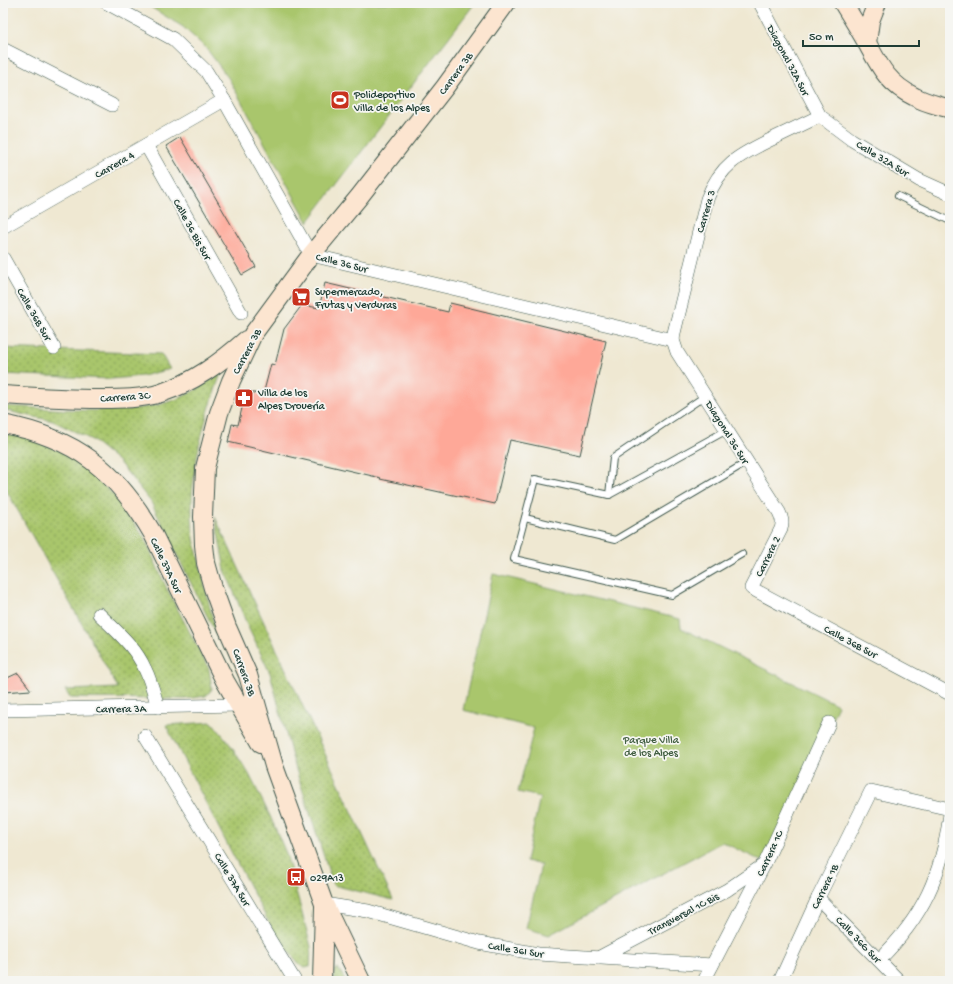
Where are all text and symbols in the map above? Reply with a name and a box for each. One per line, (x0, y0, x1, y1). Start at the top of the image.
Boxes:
scale bar (803, 22, 919, 48)
street label: Diagonal 32A Sur (763, 23, 811, 99)
text: 50 m (809, 31, 834, 45)
street label: Carrera 3B (437, 50, 476, 98)
sports icon: Polideportivo Villa de los Alpes (329, 89, 351, 111)
place label: Polideportivo Villa de los Alpes (353, 90, 431, 115)
street label: Calle 32A Sur (853, 139, 912, 181)
street label: Carrera 4 (93, 149, 137, 182)
street label: Carrera 3 (695, 189, 719, 234)
street label: Calle 36 Bis Sur (170, 197, 213, 264)
street label: Calle 36 Sur (314, 252, 370, 276)
supermarket icon: Supermercado, Frutas y Verduras (290, 286, 312, 308)
street label: Calle 36B Sur (13, 287, 54, 344)
place label: Supermercado, Frutas y Verduras (314, 287, 397, 312)
street label: Carrera 3B (231, 327, 265, 377)
pharmacy icon: Villa de los Alpes Drouería (233, 387, 255, 409)
place label: Villa de los Alpes Drouería (257, 388, 326, 413)
street label: Carrera 3C (100, 390, 151, 406)
street label: Diagonal 36 Sur (702, 398, 751, 468)
street label: Carrera 2 (754, 534, 784, 579)
street label: Calle 37A Sur (147, 536, 184, 596)
street label: Calle 36B Sur (821, 624, 880, 662)
street label: Carrera 3B (229, 647, 257, 698)
street label: Carrera 3A (96, 704, 147, 716)
park label: Parque Villa de los Alpes (622, 735, 680, 760)
street label: Carrera 1C (755, 828, 787, 878)
street label: Calle 37A Sur (211, 851, 252, 910)
street label: Carrera 1B (810, 862, 842, 911)
bus stop icon: 029A13 (285, 866, 307, 888)
place label: 029A13 (310, 873, 344, 885)
street label: Transversal 1C Bis (646, 891, 722, 939)
street label: Calle 36G Sur (832, 915, 884, 967)
street label: Calle 36I Sur (487, 941, 545, 961)

